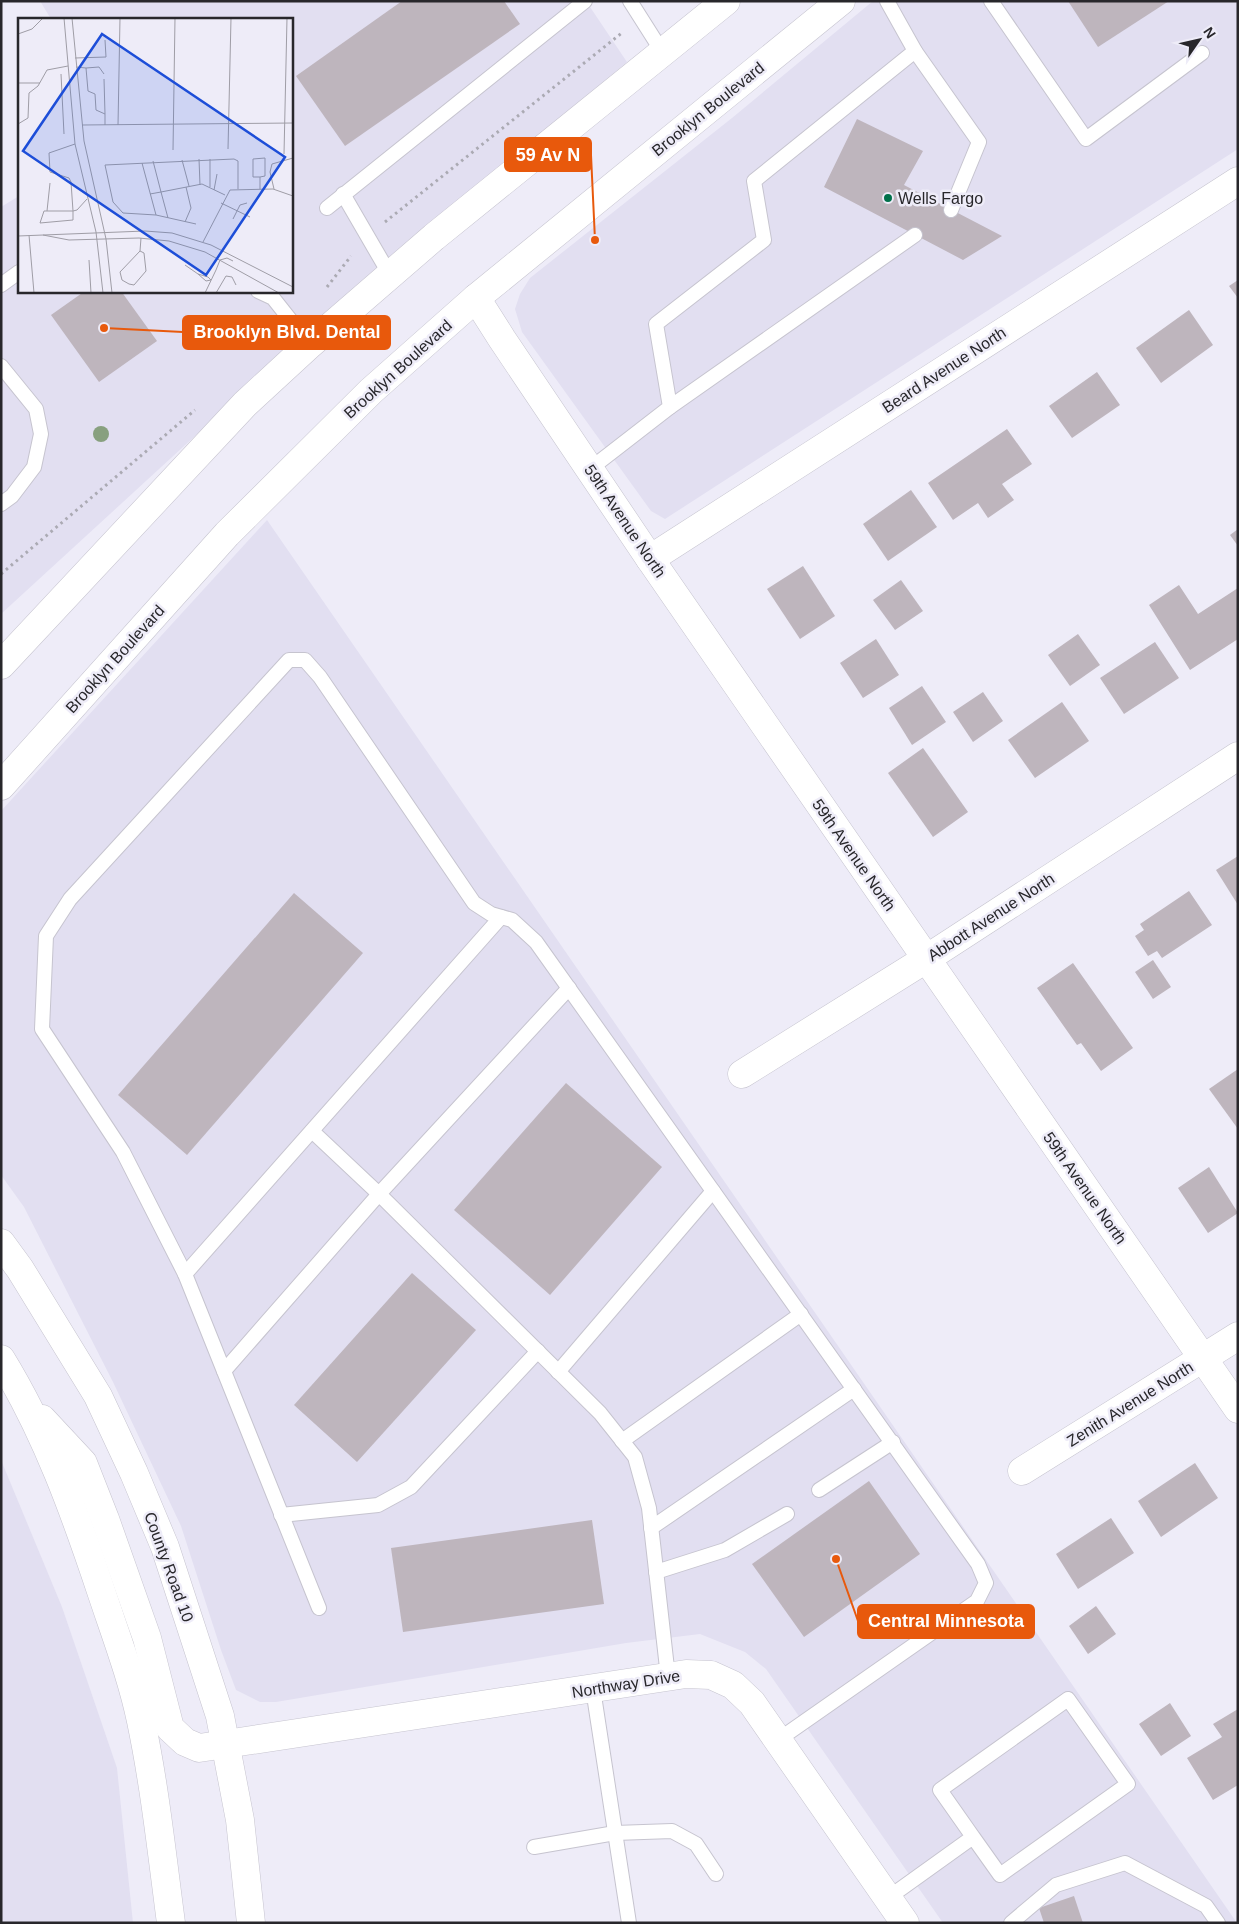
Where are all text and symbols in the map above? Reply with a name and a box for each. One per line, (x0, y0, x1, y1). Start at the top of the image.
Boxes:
north arrow (1174, 15, 1224, 65)
inset map (18, 18, 292, 292)
text: N (1200, 24, 1219, 41)
street label: Brooklyn Boulevard (649, 59, 767, 159)
callout: 59 Av N (505, 138, 591, 171)
text: 59 Av N (516, 145, 580, 165)
place label: Wells Fargo (898, 190, 983, 207)
marker: Wells Fargo (882, 192, 894, 204)
callout: Brooklyn Blvd. Dental (183, 316, 390, 349)
street label: Brooklyn Boulevard (341, 316, 455, 422)
text: Brooklyn Blvd. Dental (193, 322, 381, 342)
street label: Beard Avenue North (879, 324, 1009, 416)
street label: 59th Avenue North (581, 461, 669, 581)
street label: Brooklyn Boulevard (62, 602, 168, 716)
street label: 59th Avenue North (809, 796, 899, 914)
street label: Abbott Avenue North (925, 870, 1057, 964)
street label: 59th Avenue North (1040, 1129, 1130, 1247)
street label: Zenith Avenue North (1064, 1358, 1196, 1450)
street label: County Road 10 (141, 1510, 197, 1624)
callout: Central Minnesota (858, 1605, 1034, 1638)
text: Central Minnesota (868, 1611, 1025, 1631)
street label: Northway Drive (571, 1667, 681, 1701)

